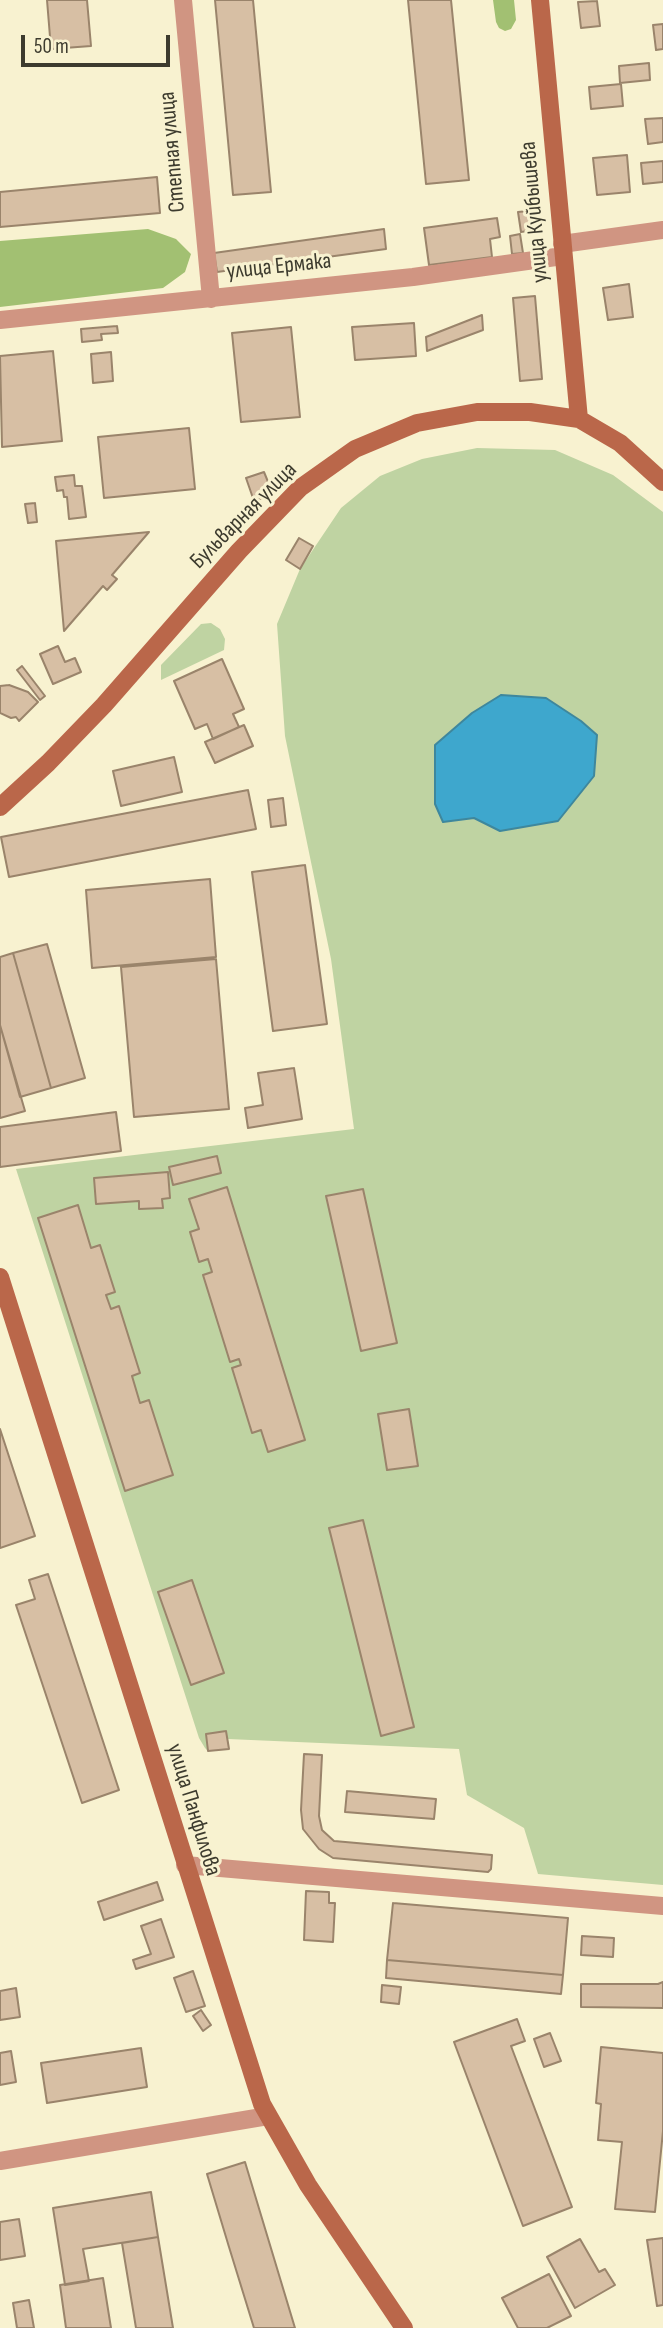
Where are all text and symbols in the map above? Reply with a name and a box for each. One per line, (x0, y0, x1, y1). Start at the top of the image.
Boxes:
scale bar (24, 21, 173, 65)
text: 50 m (34, 34, 69, 59)
street label: Степная улица (154, 91, 192, 213)
street label: улица Куйбышева (515, 140, 555, 284)
street label: улица Ермака (225, 248, 333, 286)
street label: Бульварная улица (185, 457, 303, 575)
street label: улица Панфилова (160, 1741, 226, 1879)

